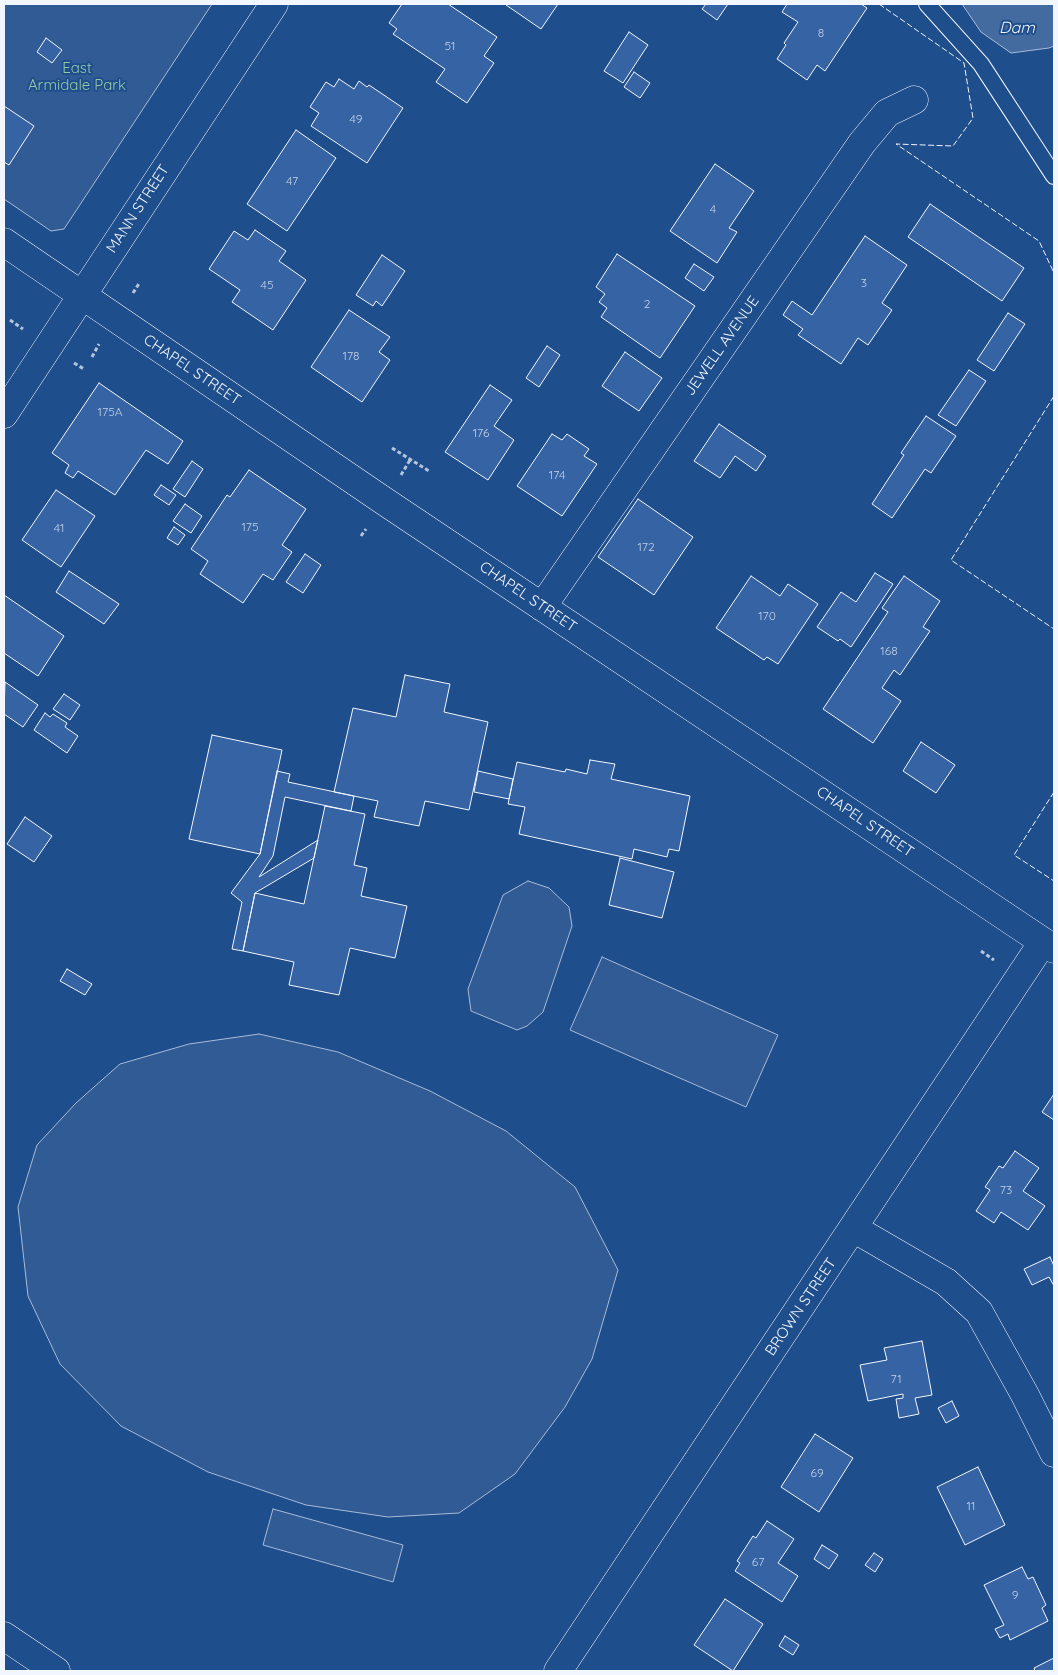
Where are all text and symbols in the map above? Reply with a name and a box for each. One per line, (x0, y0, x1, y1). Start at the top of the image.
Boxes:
water label: Dam (999, 18, 1035, 38)
house number: 8 (818, 26, 824, 40)
house number: 51 (445, 39, 455, 53)
park label: East Armidale Park (28, 59, 126, 94)
house number: 49 (350, 112, 362, 126)
street label: MANN STREET (103, 161, 173, 257)
house number: 47 (286, 174, 298, 188)
house number: 4 (710, 202, 716, 216)
house number: 3 (861, 276, 867, 290)
house number: 45 (261, 278, 273, 292)
street label: JEWELL AVENUE (681, 293, 763, 399)
house number: 2 (644, 297, 650, 311)
street label: CHAPEL STREET (140, 331, 244, 409)
house number: 178 (342, 349, 360, 363)
house number: 175A (98, 405, 122, 419)
house number: 176 (473, 426, 489, 440)
house number: 174 (549, 468, 565, 482)
house number: 175 (241, 520, 259, 534)
house number: 41 (54, 521, 64, 535)
house number: 172 (637, 540, 655, 554)
street label: CHAPEL STREET (476, 558, 580, 636)
house number: 170 (758, 609, 776, 623)
house number: 168 (880, 644, 898, 658)
street label: CHAPEL STREET (813, 783, 917, 861)
house number: 73 (1000, 1183, 1012, 1197)
street label: BROWN STREET (762, 1255, 840, 1359)
house number: 71 (890, 1372, 902, 1386)
house number: 69 (810, 1466, 824, 1480)
house number: 11 (967, 1499, 975, 1513)
house number: 67 (752, 1555, 764, 1569)
house number: 9 (1012, 1588, 1018, 1602)

